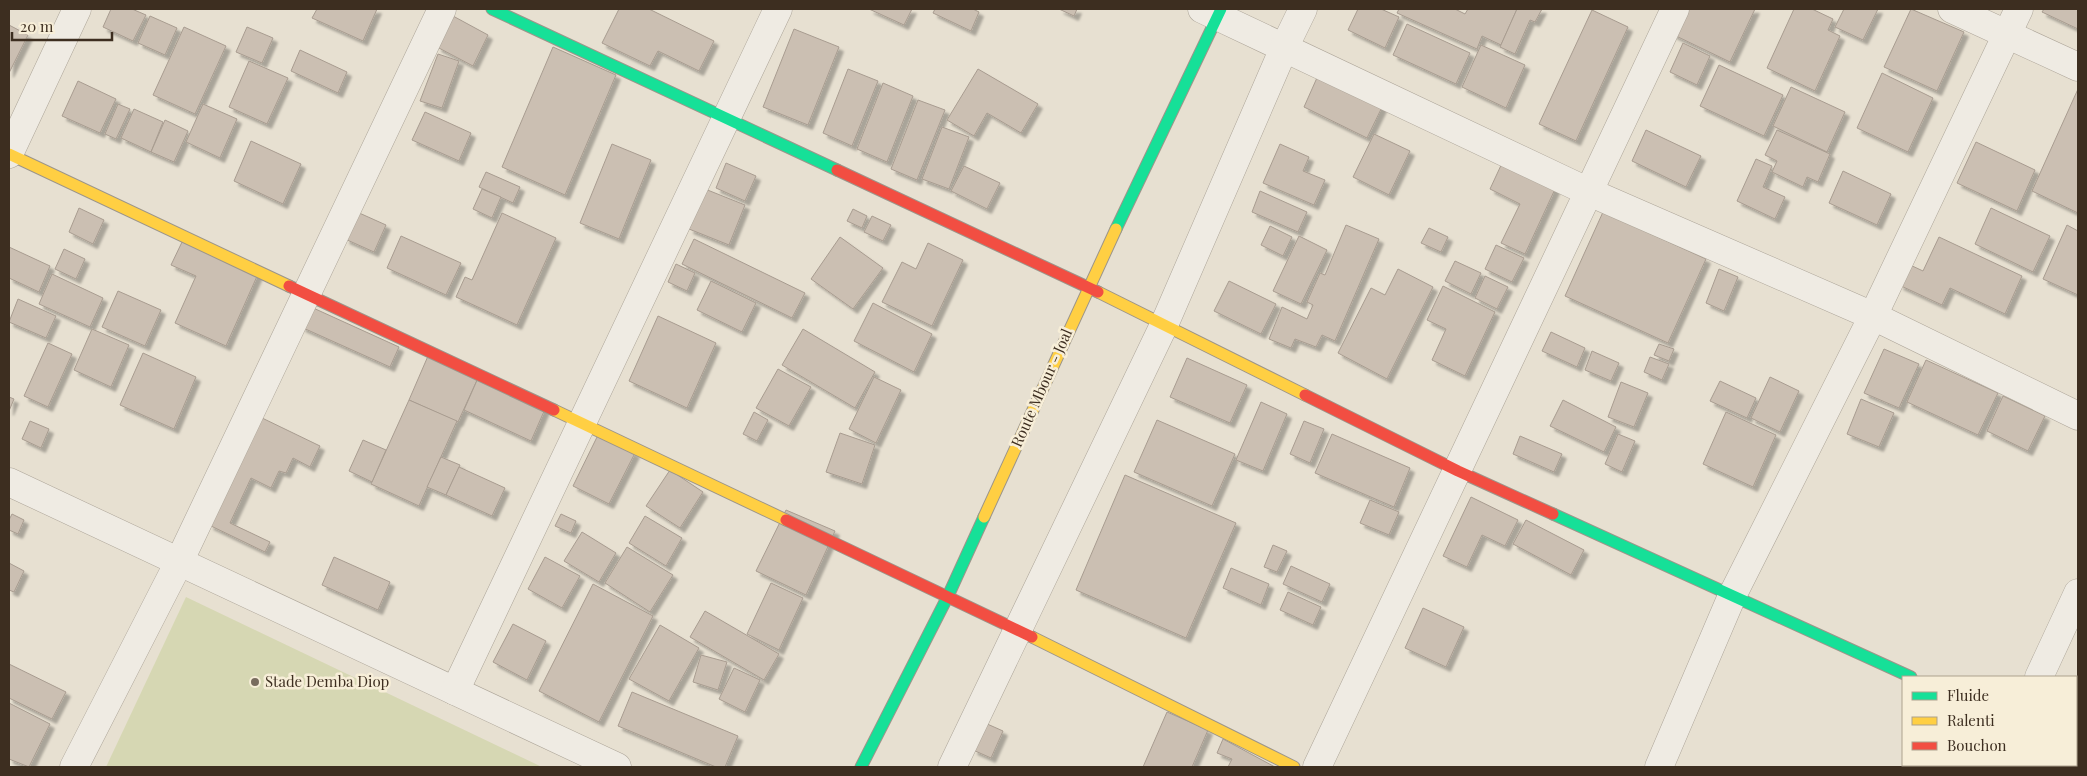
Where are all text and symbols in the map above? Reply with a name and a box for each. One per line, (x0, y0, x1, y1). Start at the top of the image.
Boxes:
scale bar (12, 10, 112, 42)
text: 20 m (20, 16, 54, 36)
street label: Route Mbour - Joal (1006, 325, 1076, 450)
place label: Stade Demba Diop (265, 671, 390, 691)
marker: Stade Demba Diop (249, 676, 261, 688)
legend (1902, 676, 2077, 766)
text: Fluide (1947, 685, 1989, 705)
text: Ralenti (1947, 710, 1995, 730)
text: Bouchon (1947, 735, 2007, 755)

